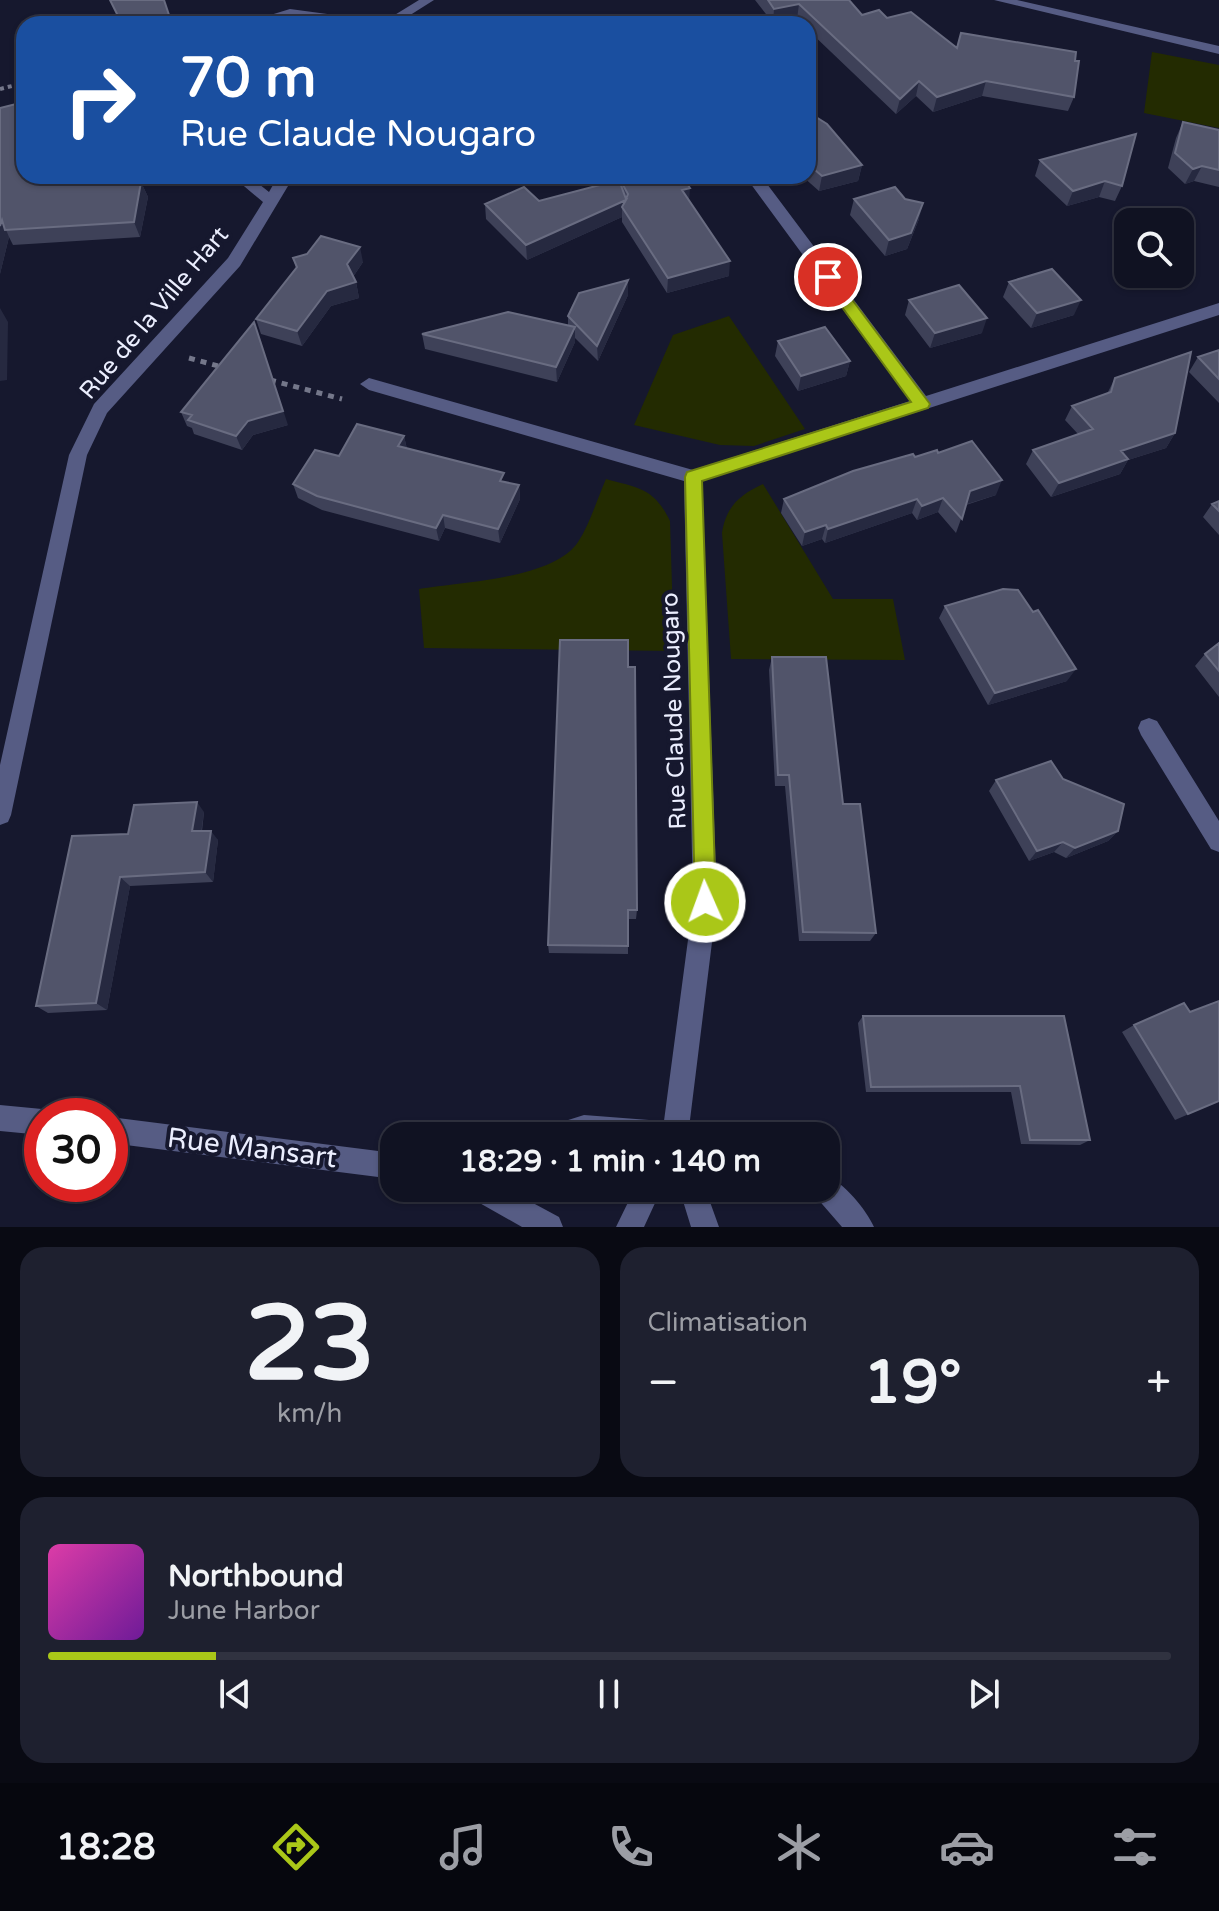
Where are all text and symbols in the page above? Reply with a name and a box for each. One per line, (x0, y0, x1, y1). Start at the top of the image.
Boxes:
text: 70 m (180, 45, 316, 112)
icon: right (48, 48, 152, 152)
text: Rue Claude Nougaro (180, 113, 536, 156)
map controls (1114, 208, 1194, 288)
button: search (1114, 208, 1194, 288)
street label: Rue de la Ville Hart (73, 221, 235, 405)
pin (794, 243, 862, 311)
icon: arrive (806, 255, 850, 299)
street label: Rue Claude Nougaro (655, 592, 693, 830)
position arrow (663, 860, 747, 944)
speed limit sign: 30 (24, 1098, 128, 1202)
street label: Rue Mansart (165, 1121, 339, 1175)
text: 18:29 · 1 min · 140 m (459, 1143, 761, 1180)
text: 23 (244, 1283, 375, 1408)
text: Climatisation (648, 1307, 808, 1338)
text: 19° (864, 1347, 962, 1419)
text: − (648, 1357, 679, 1410)
text: + (1146, 1357, 1171, 1410)
text: km/h (277, 1398, 342, 1429)
text: Northbound (168, 1558, 344, 1595)
text: June Harbor (168, 1595, 320, 1626)
icon: previous (213, 1672, 257, 1716)
icon: pause (587, 1672, 631, 1716)
icon: next (962, 1672, 1006, 1716)
icon: directions (268, 1819, 324, 1875)
icon: music (435, 1819, 491, 1875)
icon: phone (603, 1819, 659, 1875)
icon: climate (771, 1819, 827, 1875)
icon: car (939, 1819, 995, 1875)
icon: filters (1107, 1819, 1163, 1875)
text: 18:28 (56, 1826, 156, 1869)

